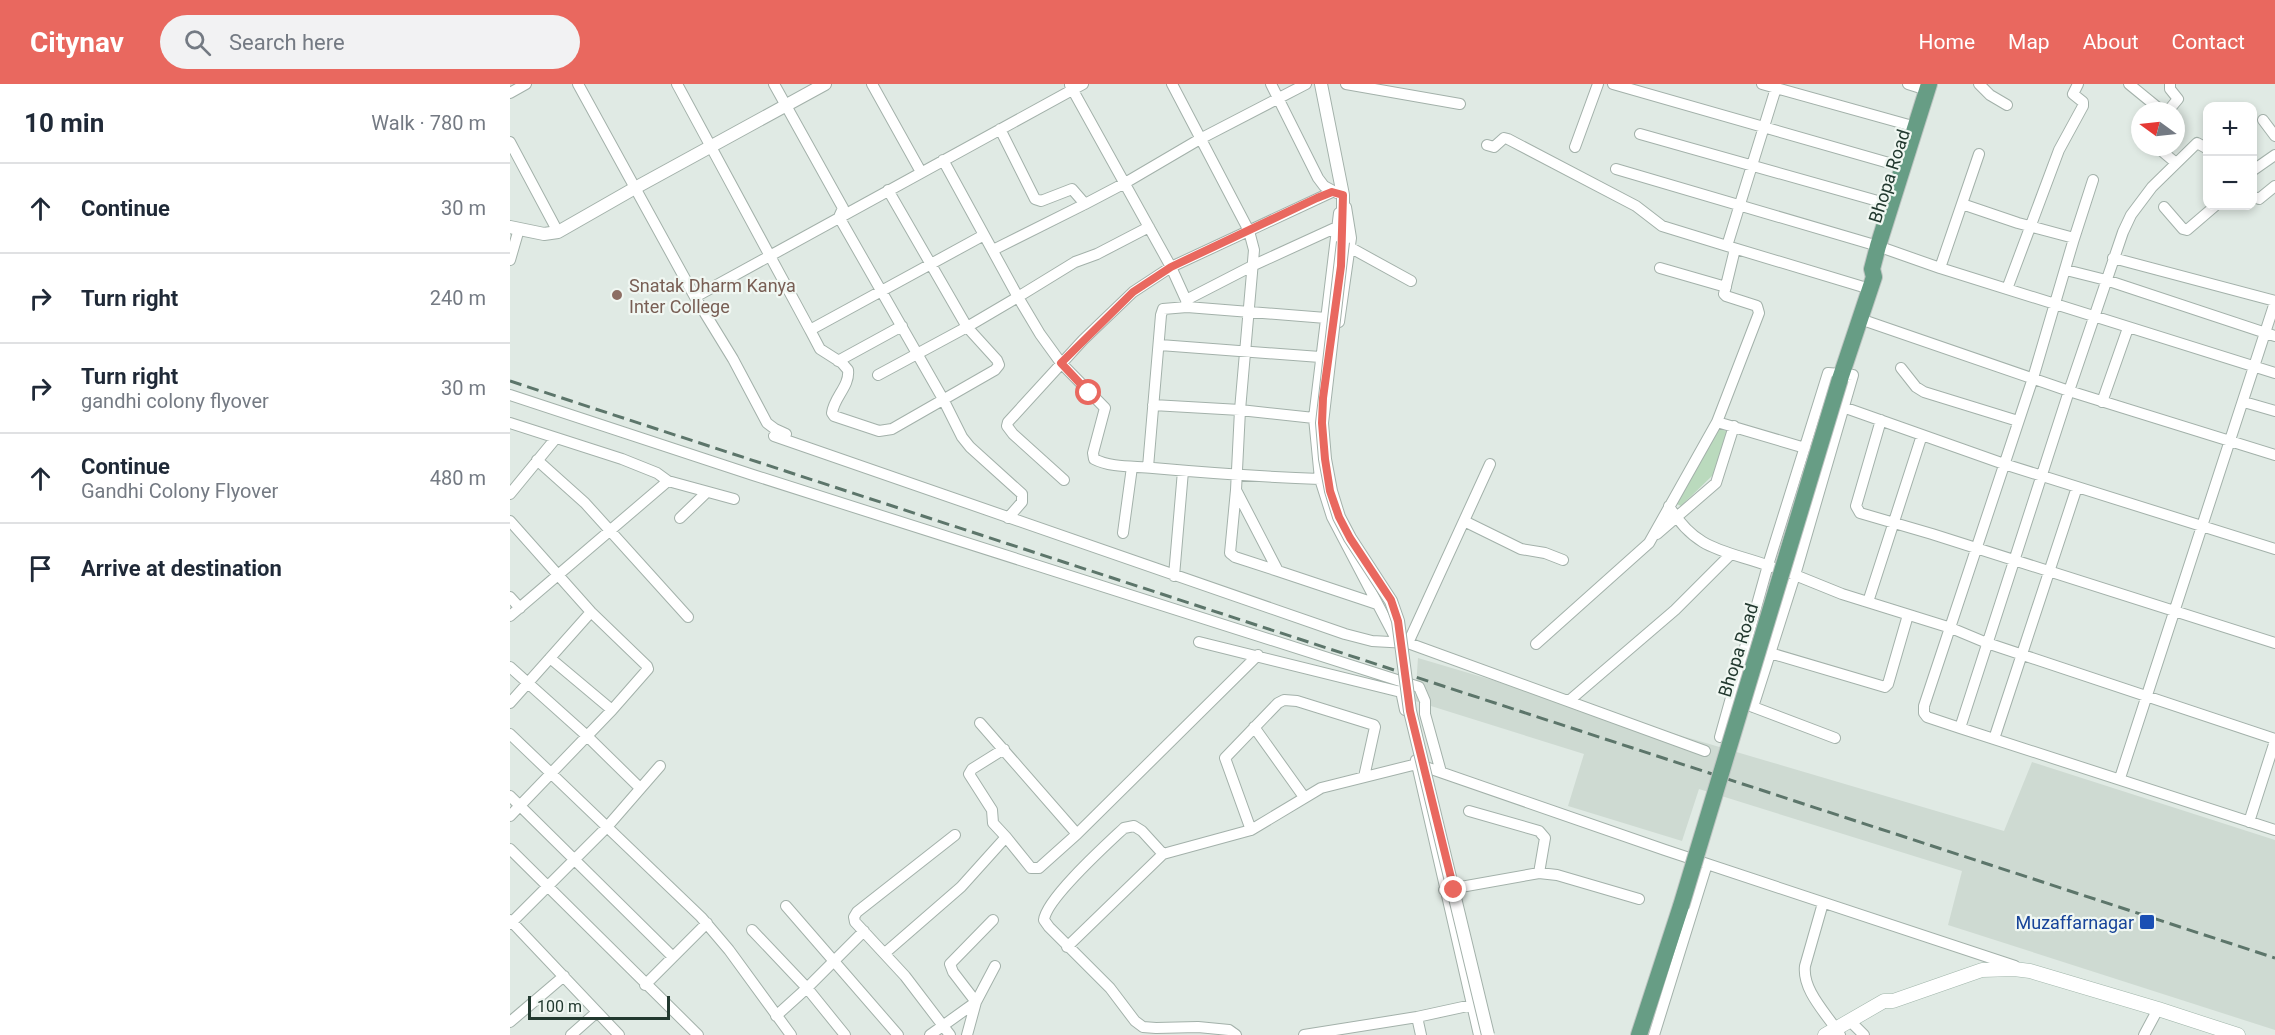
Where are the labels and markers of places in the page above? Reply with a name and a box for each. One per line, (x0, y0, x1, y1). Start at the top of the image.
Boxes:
place label: Snatak Dharm Kanya Inter College (629, 275, 796, 317)
marker: Snatak Dharm Kanya Inter College (610, 288, 624, 302)
place label: Muzaffarnagar (2016, 912, 2134, 933)
marker: Muzaffarnagar (2138, 913, 2156, 931)

